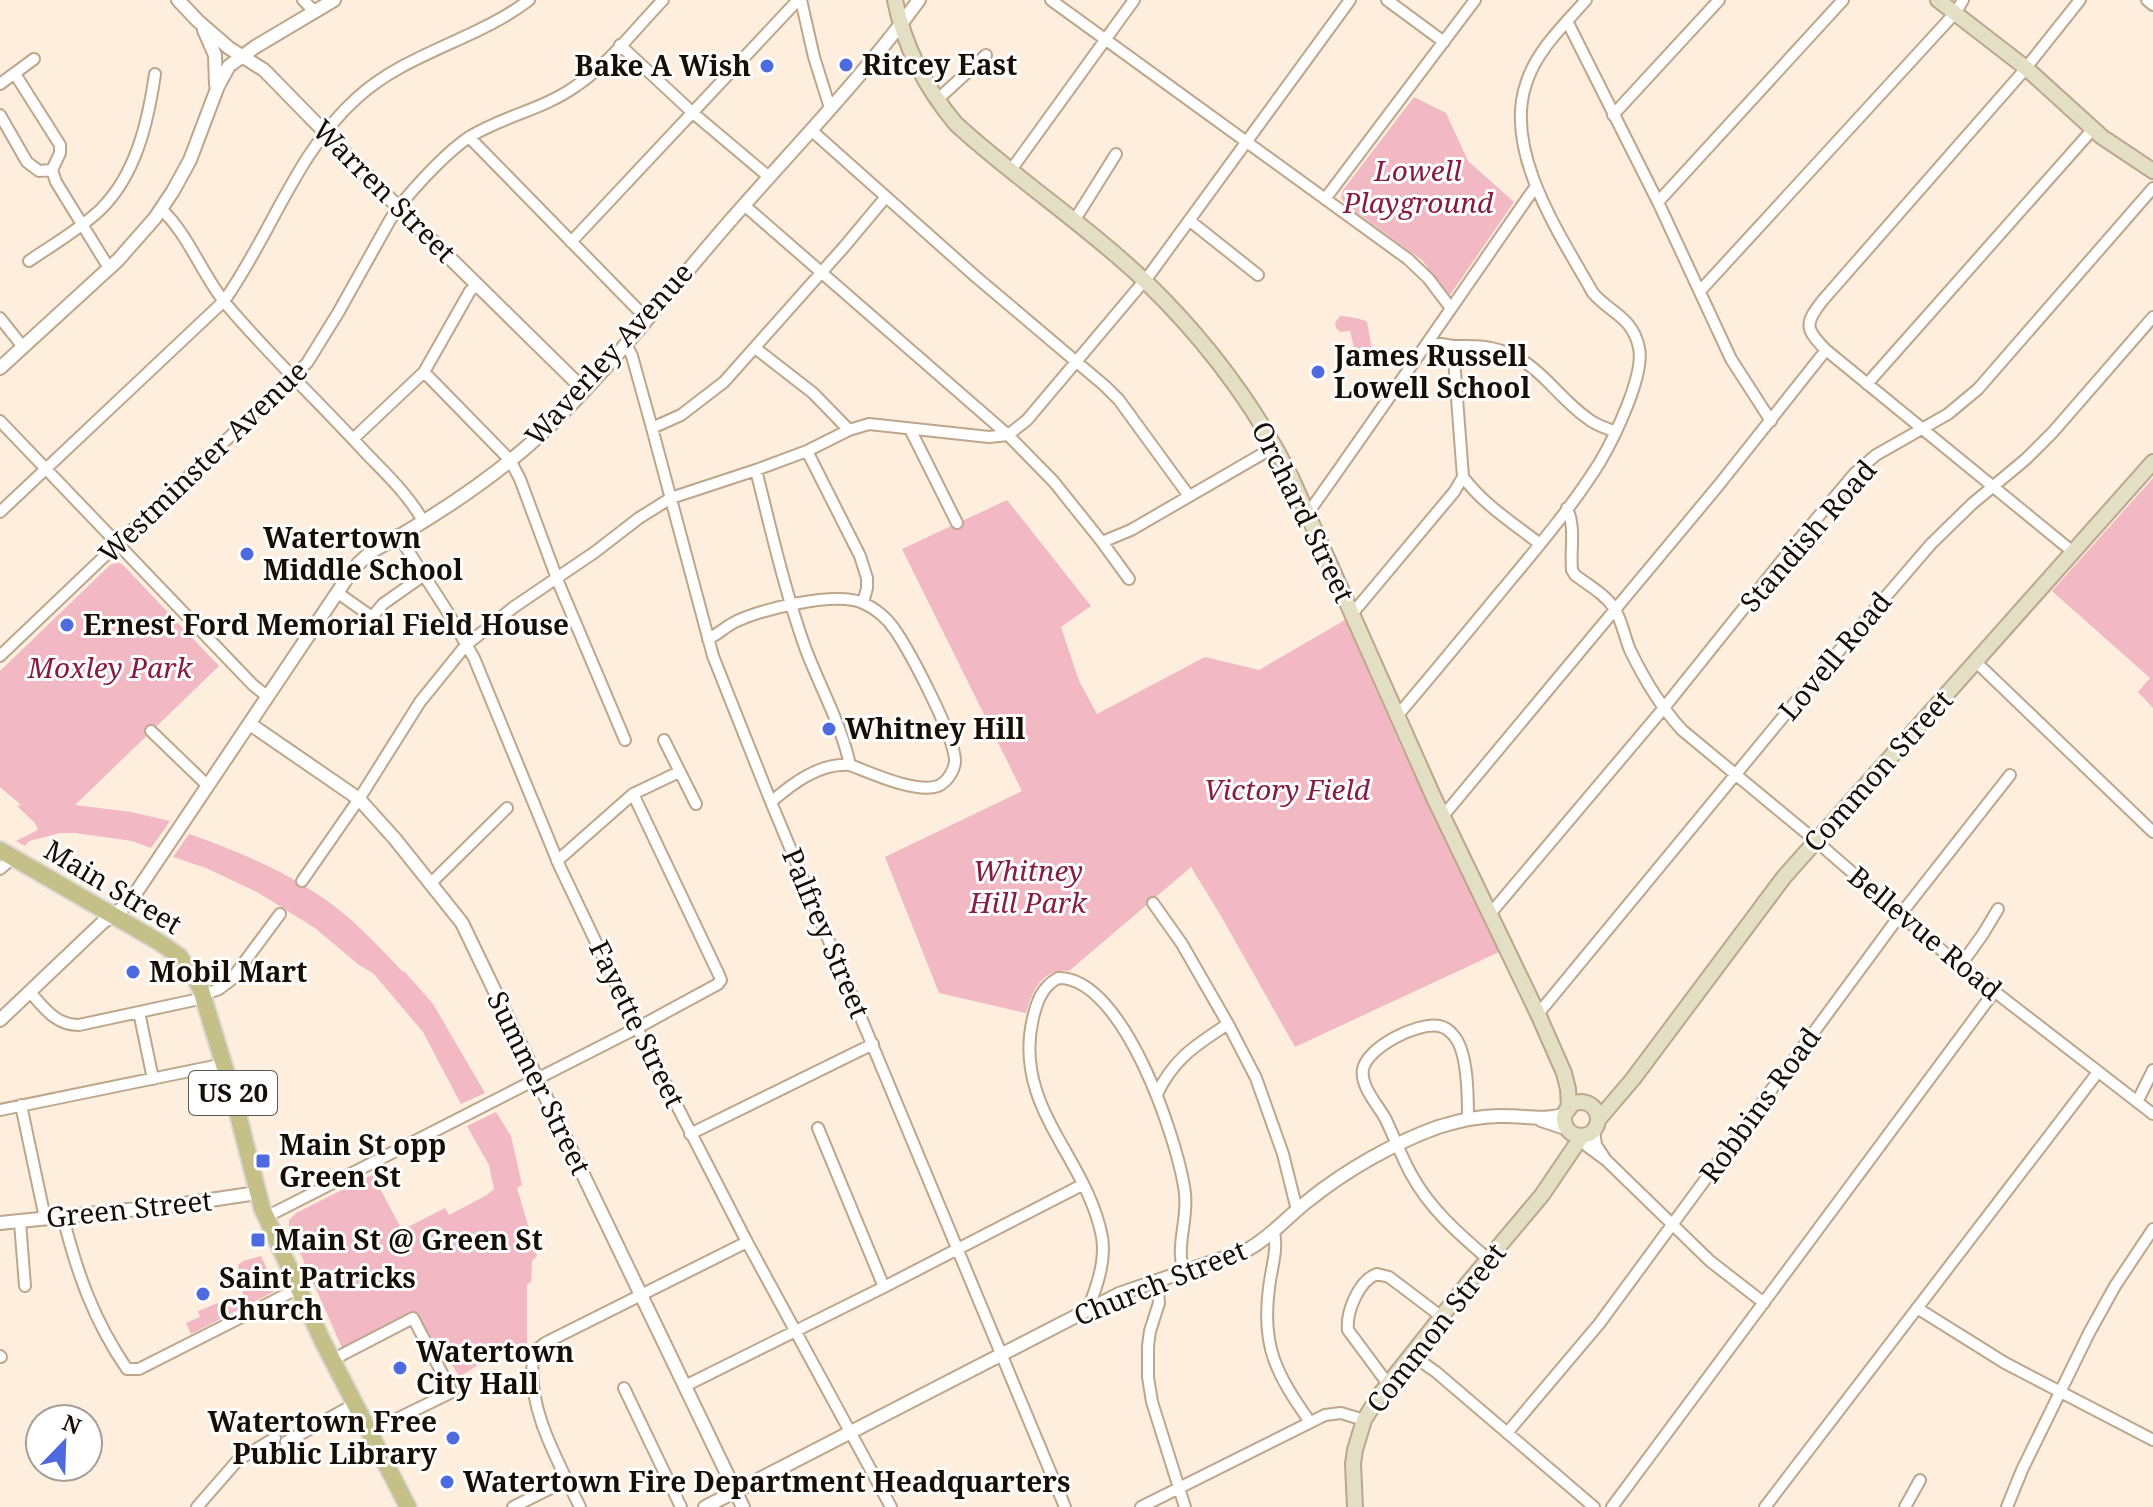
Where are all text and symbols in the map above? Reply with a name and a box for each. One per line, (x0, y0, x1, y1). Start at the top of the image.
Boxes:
place label: Ritcey East (862, 45, 1017, 83)
place label: Bake A Wish (575, 46, 751, 84)
marker: Ritcey East (837, 56, 855, 74)
marker: Bake A Wish (758, 57, 776, 75)
street label: Warren Street (305, 110, 465, 270)
park label: Lowell Playground (1342, 151, 1494, 221)
street label: Waverley Avenue (516, 254, 701, 453)
place label: James Russell Lowell School (1333, 336, 1531, 406)
street label: Westminster Avenue (90, 352, 315, 571)
marker: James Russell Lowell School (1309, 363, 1327, 381)
street label: Orchard Street (1244, 415, 1364, 609)
street label: Standish Road (1731, 451, 1884, 620)
place label: Watertown Middle School (263, 518, 463, 588)
marker: Watertown Middle School (238, 545, 256, 563)
street label: Lovell Road (1769, 583, 1899, 728)
place label: Ernest Ford Memorial Field House (83, 605, 569, 643)
marker: Ernest Ford Memorial Field House (58, 616, 76, 634)
park label: Moxley Park (27, 648, 193, 686)
street label: Common Street (1794, 681, 1960, 860)
place label: Whitney Hill (845, 709, 1026, 747)
marker: Whitney Hill (820, 720, 838, 738)
park label: Victory Field (1204, 770, 1371, 808)
street label: Main Street (38, 830, 190, 942)
street label: Palfrey Street (774, 842, 880, 1023)
park label: Whitney Hill Park (968, 851, 1088, 921)
street label: Bellevue Road (1841, 857, 2010, 1008)
street label: Fayette Street (581, 934, 695, 1114)
place label: Mobil Mart (149, 952, 307, 990)
marker: Mobil Mart (124, 963, 142, 981)
street label: Summer Street (479, 985, 601, 1181)
street label: Robbins Road (1690, 1019, 1828, 1190)
road number: US 20 (189, 1071, 277, 1115)
place label: Main St opp Green St (279, 1125, 446, 1195)
marker: Main St opp Green St (254, 1152, 272, 1170)
street label: Green Street (44, 1180, 214, 1236)
place label: Main St @ Green St (274, 1220, 543, 1258)
street label: Church Street (1068, 1230, 1252, 1334)
marker: Main St @ Green St (249, 1231, 267, 1249)
street label: Common Street (1357, 1234, 1514, 1420)
place label: Saint Patricks Church (219, 1258, 416, 1328)
marker: Saint Patricks Church (194, 1285, 212, 1303)
place label: Watertown City Hall (416, 1332, 574, 1402)
marker: Watertown City Hall (391, 1359, 409, 1377)
place label: Watertown Free Public Library (208, 1402, 438, 1472)
north arrow (24, 1403, 104, 1483)
text: N (58, 1406, 86, 1441)
marker: Watertown Free Public Library (444, 1429, 462, 1447)
place label: Watertown Fire Department Headquarters (463, 1462, 1070, 1500)
marker: Watertown Fire Department Headquarters (438, 1473, 456, 1491)

